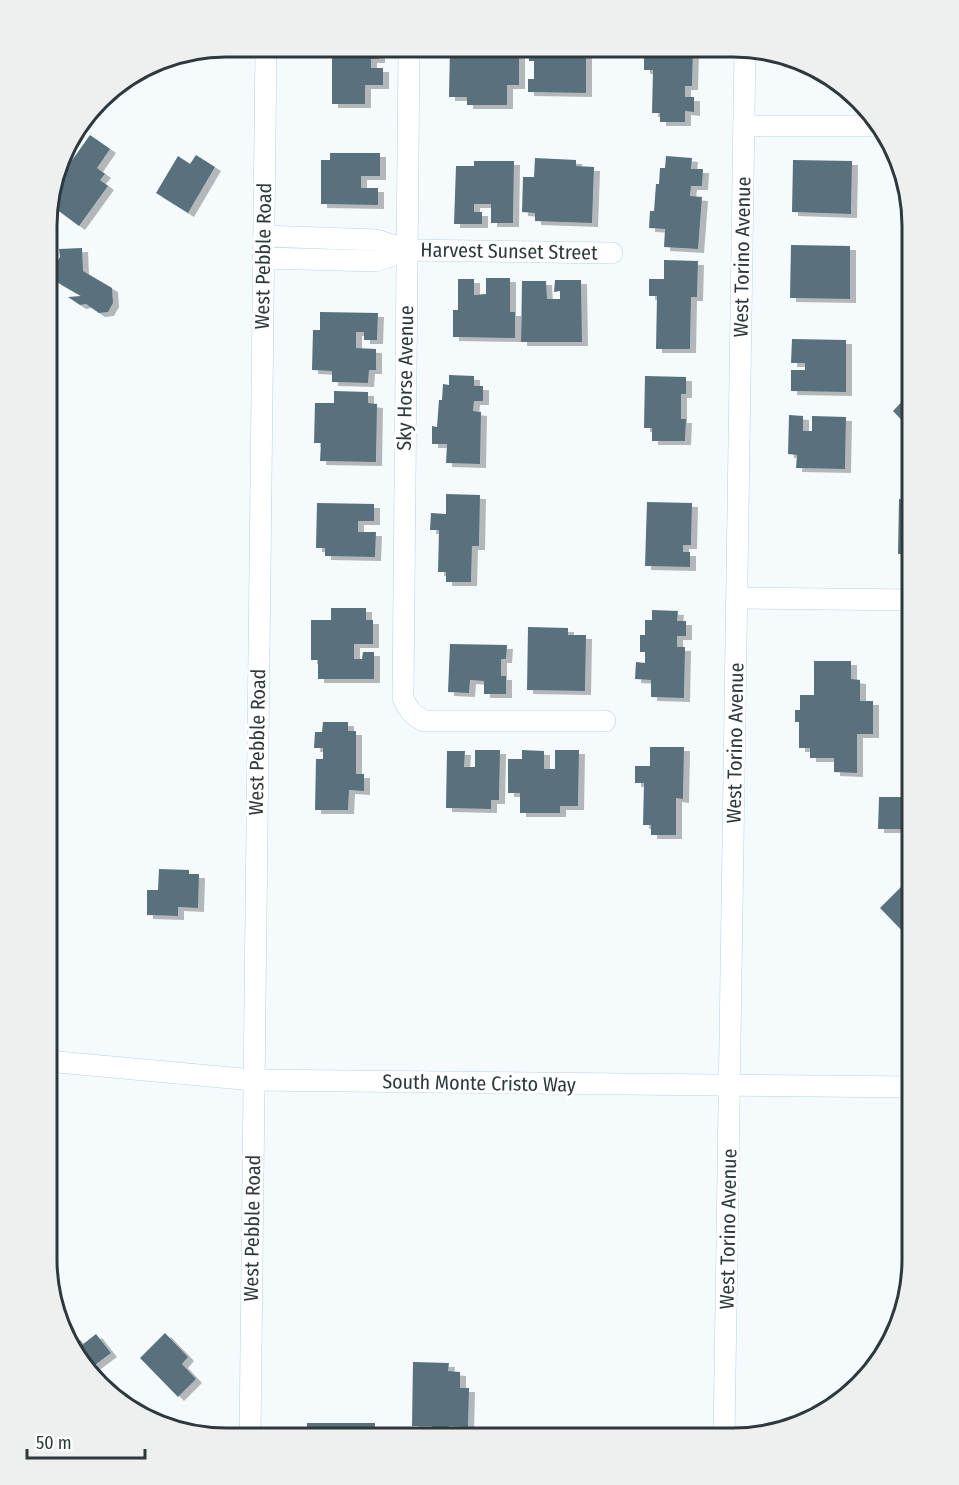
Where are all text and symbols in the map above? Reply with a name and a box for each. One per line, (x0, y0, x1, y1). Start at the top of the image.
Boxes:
street label: West Torino Avenue (729, 176, 755, 338)
street label: West Pebble Road (250, 182, 276, 330)
street label: Harvest Sunset Street (420, 237, 598, 265)
street label: Sky Horse Avenue (392, 305, 418, 451)
street label: West Torino Avenue (722, 662, 748, 824)
street label: West Pebble Road (244, 668, 270, 816)
street label: South Monte Cristo Way (382, 1069, 576, 1097)
street label: West Torino Avenue (715, 1148, 741, 1310)
street label: West Pebble Road (239, 1154, 265, 1302)
scale bar (27, 1422, 146, 1460)
text: 50 m (36, 1432, 72, 1454)

